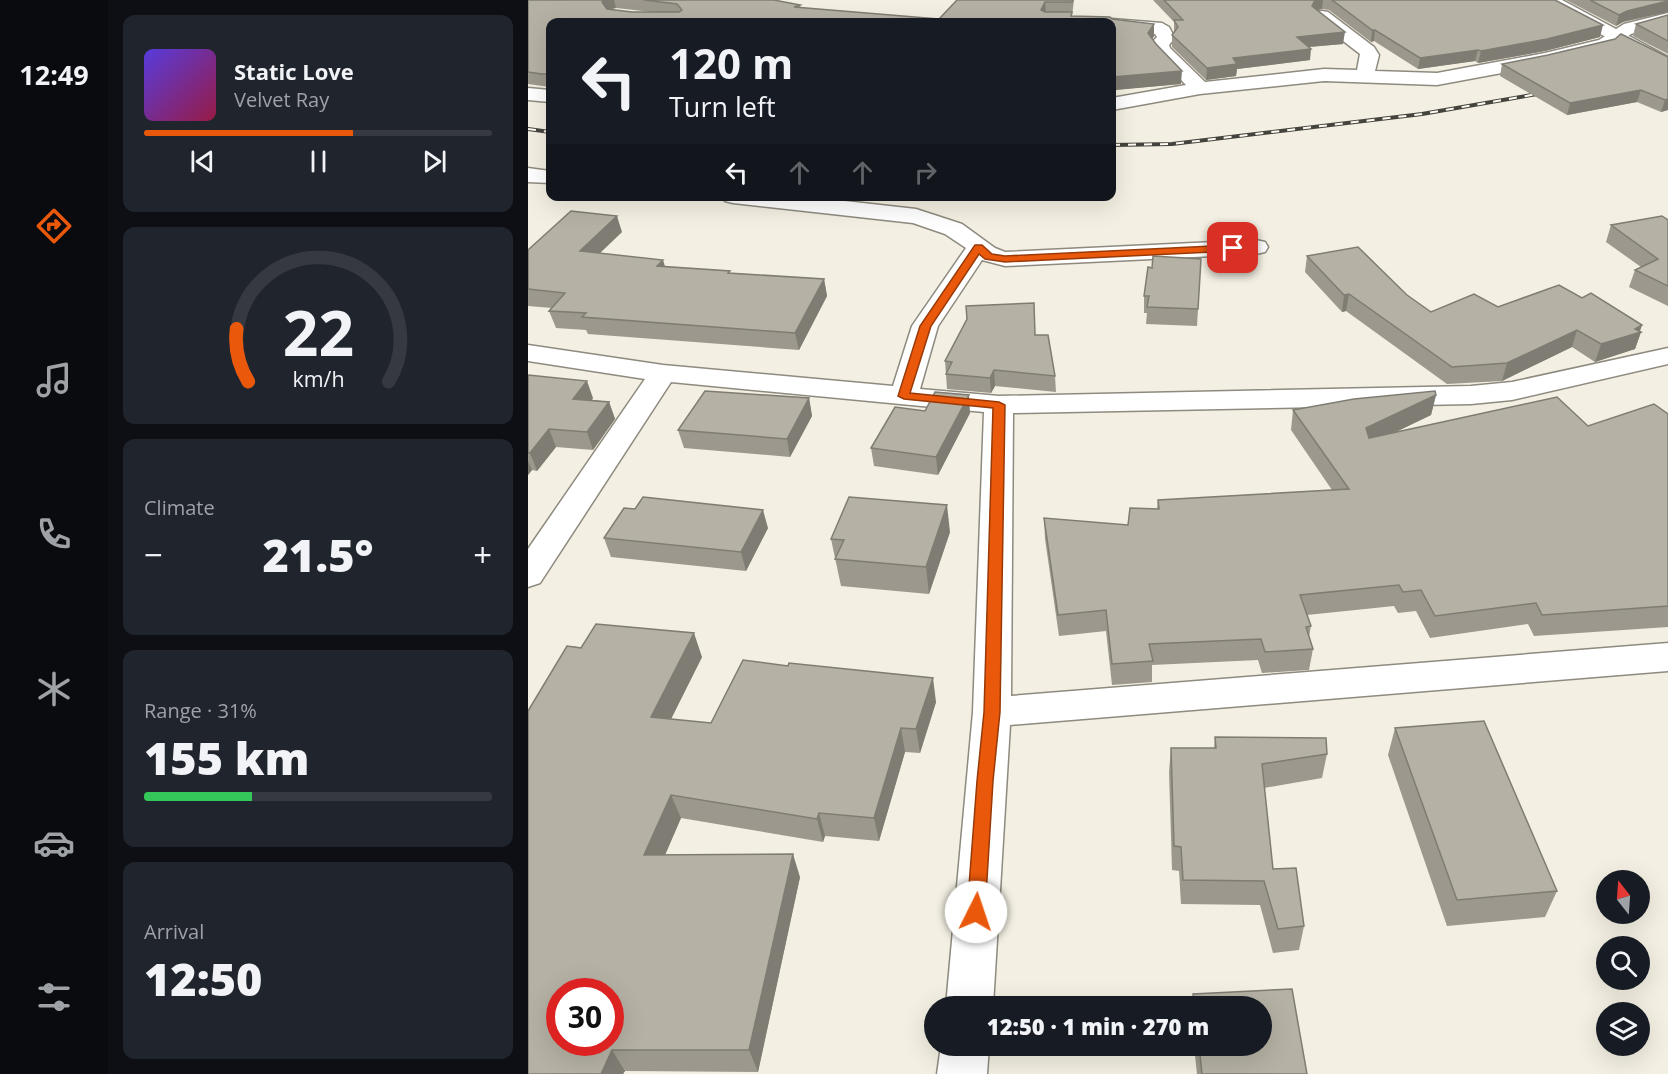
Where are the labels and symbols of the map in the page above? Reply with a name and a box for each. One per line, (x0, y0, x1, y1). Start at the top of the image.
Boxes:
pin (1207, 222, 1258, 273)
north arrow (1596, 870, 1650, 924)
position arrow (944, 880, 1008, 944)
speed limit sign: 30 (546, 978, 624, 1056)

